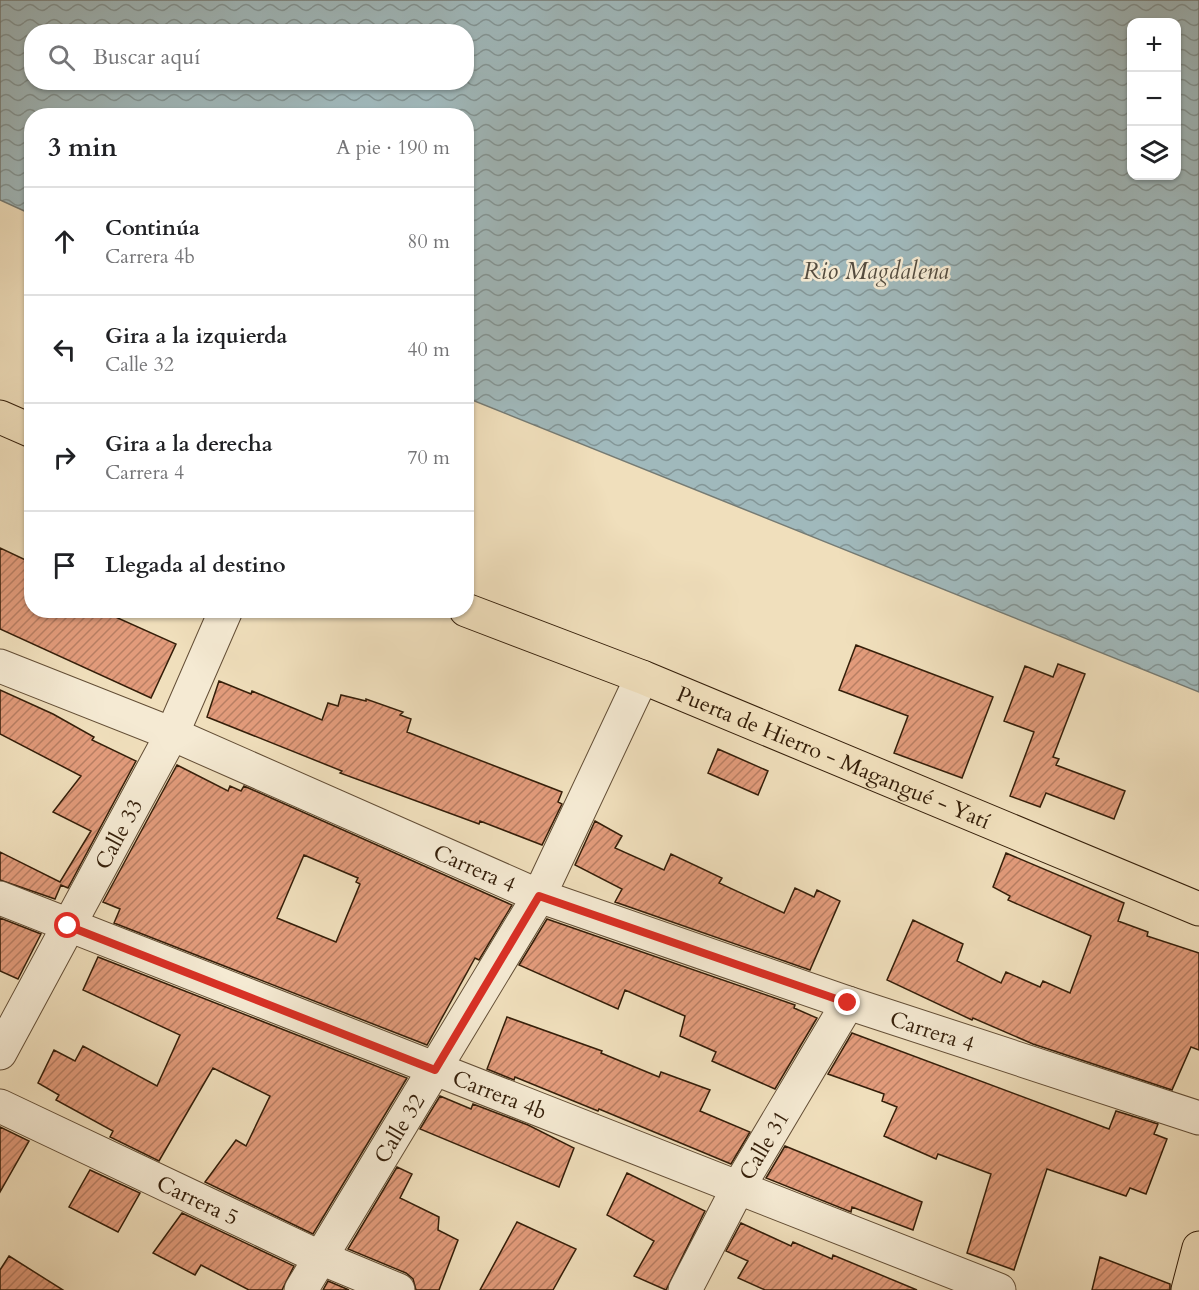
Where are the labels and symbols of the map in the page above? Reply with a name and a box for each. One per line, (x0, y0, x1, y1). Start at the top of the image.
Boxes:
water label: Rio Magdalena (803, 255, 949, 288)
street label: Puerta de Hierro - Magangué - Yatí (672, 679, 995, 836)
street label: Calle 33 (88, 794, 150, 875)
street label: Carrera 4 (429, 837, 520, 900)
route start (54, 912, 80, 938)
route end (834, 989, 860, 1015)
street label: Carrera 4 (886, 1004, 978, 1059)
street label: Carrera 4b (448, 1063, 551, 1127)
street label: Calle 32 (367, 1088, 432, 1169)
street label: Calle 31 (732, 1105, 797, 1186)
street label: Carrera 5 (152, 1168, 243, 1233)

